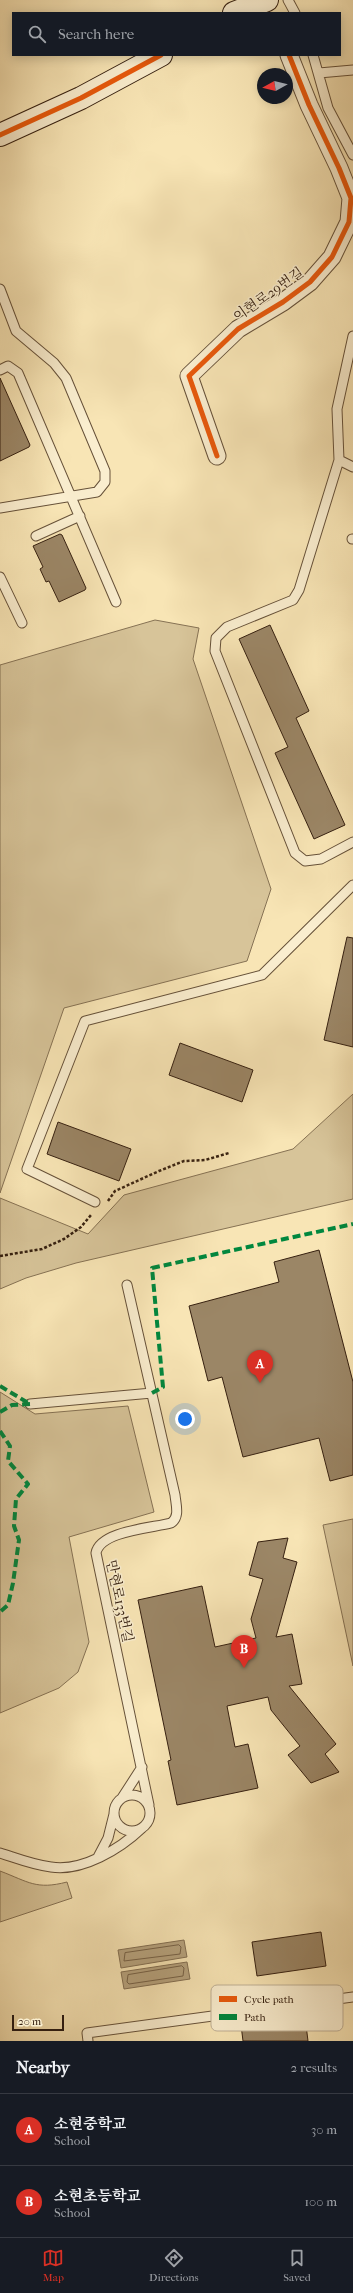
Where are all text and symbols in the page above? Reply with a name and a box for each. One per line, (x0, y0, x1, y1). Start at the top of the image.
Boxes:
search box (12, 12, 341, 56)
icon: search (26, 23, 48, 45)
text: Search here (58, 25, 134, 43)
north arrow (257, 68, 293, 104)
street label: 이현로29번길 (230, 264, 307, 325)
pin: A (247, 1350, 273, 1383)
your location (175, 1409, 195, 1429)
street label: 만현로133번길 (102, 1558, 137, 1644)
pin: B (231, 1635, 257, 1668)
legend (211, 1985, 343, 2031)
text: Cycle path (244, 1993, 295, 2006)
text: Path (244, 2011, 267, 2024)
scale bar (12, 2013, 64, 2032)
text: 20 m (18, 2015, 41, 2028)
text: Nearby (16, 2057, 70, 2077)
text: 2 results (291, 2060, 337, 2075)
text: 소현중학교 (54, 2115, 126, 2133)
text: A (25, 2122, 33, 2137)
text: 30 m (311, 2122, 337, 2137)
text: School (54, 2133, 90, 2148)
text: 소현초등학교 (54, 2187, 141, 2205)
text: B (25, 2194, 33, 2209)
text: 100 m (304, 2194, 337, 2209)
text: School (54, 2205, 90, 2220)
tab: Map (42, 2247, 64, 2284)
tab: Directions (149, 2247, 199, 2284)
tab: Saved (283, 2247, 311, 2284)

